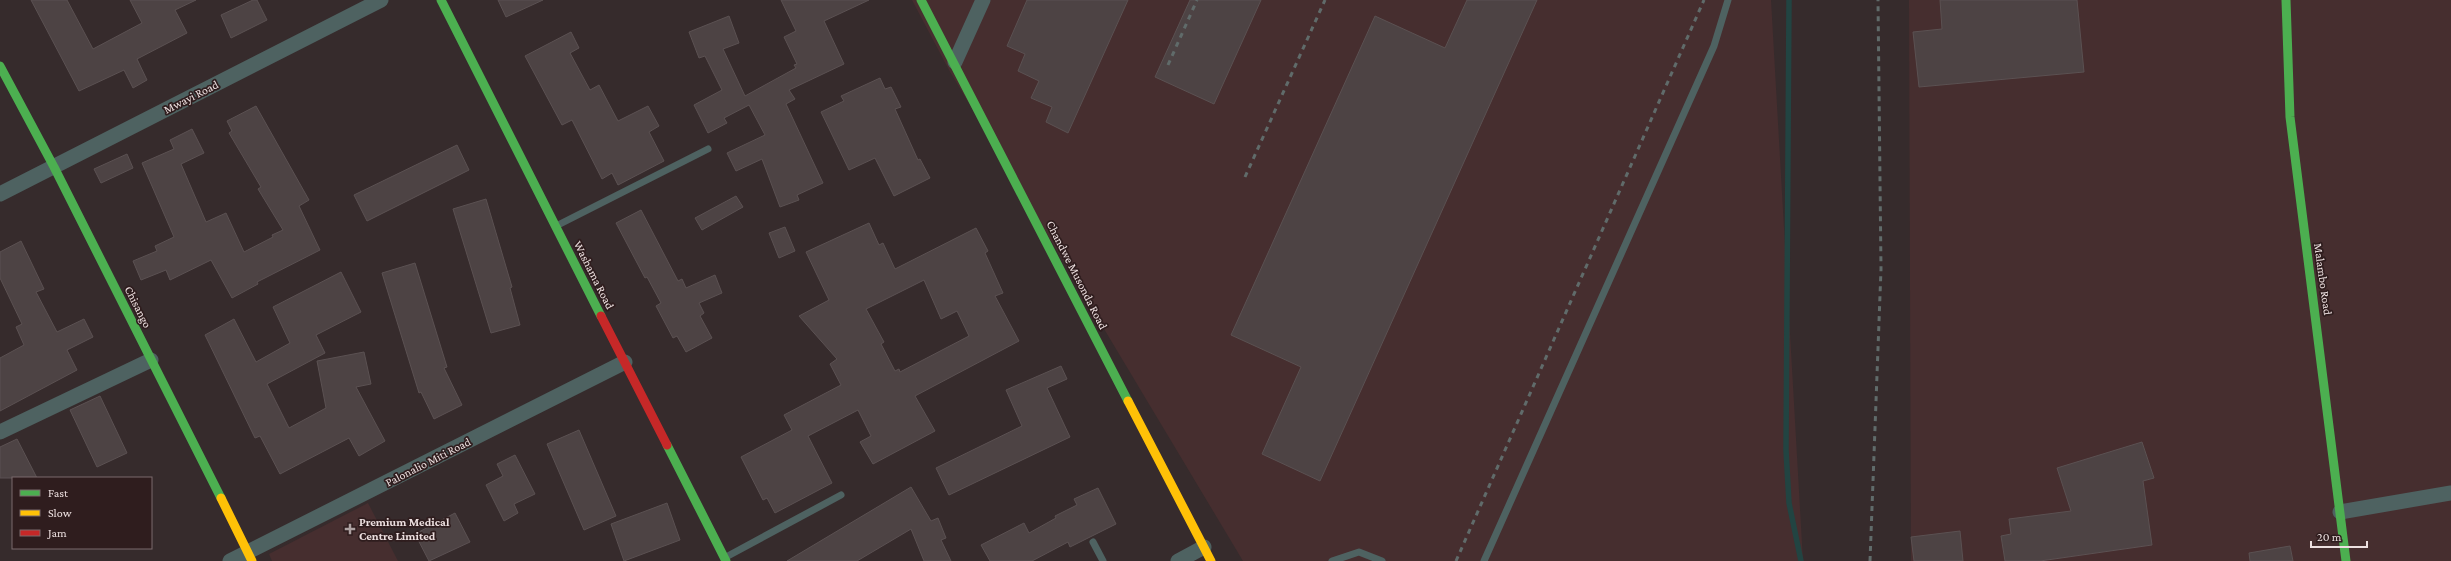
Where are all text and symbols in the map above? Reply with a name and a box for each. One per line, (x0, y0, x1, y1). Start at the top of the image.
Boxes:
street label: Mwayi Road (161, 77, 221, 117)
street label: Chandwe Musonda Road (1044, 218, 1111, 332)
street label: Washama Road (571, 239, 617, 312)
street label: Malambo Road (2311, 242, 2335, 317)
street label: Chisango (122, 284, 154, 330)
street label: Palonalio Miti Road (383, 434, 474, 490)
legend (12, 477, 152, 549)
text: Fast (48, 486, 69, 500)
text: Slow (48, 506, 72, 520)
place label: Premium Medical Centre Limited (359, 515, 450, 543)
marker: Premium Medical Centre Limited (344, 523, 356, 535)
scale bar (2311, 523, 2367, 549)
text: Jam (47, 526, 67, 540)
text: 20 m (2317, 530, 2342, 544)

